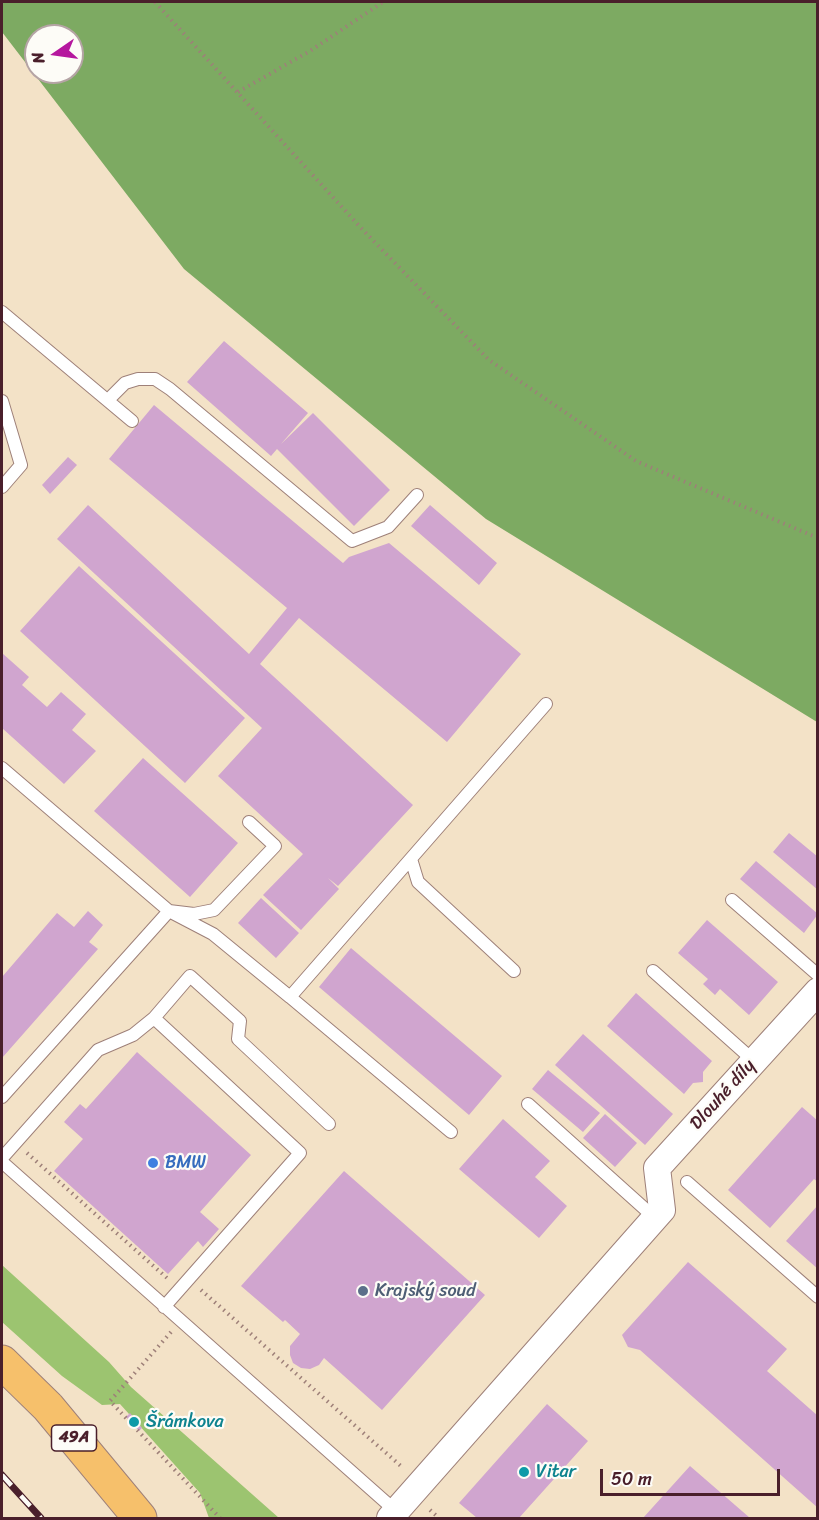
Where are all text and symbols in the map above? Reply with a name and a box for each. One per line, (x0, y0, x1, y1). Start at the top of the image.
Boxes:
north arrow (24, 24, 84, 84)
text: N (23, 49, 53, 66)
street label: Dlouhé díly (686, 1056, 760, 1134)
place label: BMW (165, 1152, 206, 1174)
marker: BMW (146, 1156, 160, 1170)
place label: Krajský soud (375, 1280, 476, 1302)
marker: Krajský soud (356, 1284, 370, 1298)
place label: Šrámkova (146, 1411, 224, 1433)
marker: Šrámkova (127, 1415, 141, 1429)
road number: 49A (52, 1425, 97, 1451)
scale bar (603, 1457, 783, 1495)
place label: Vitar (536, 1461, 576, 1483)
text: 50 m (611, 1463, 652, 1495)
marker: Vitar (517, 1465, 531, 1479)

